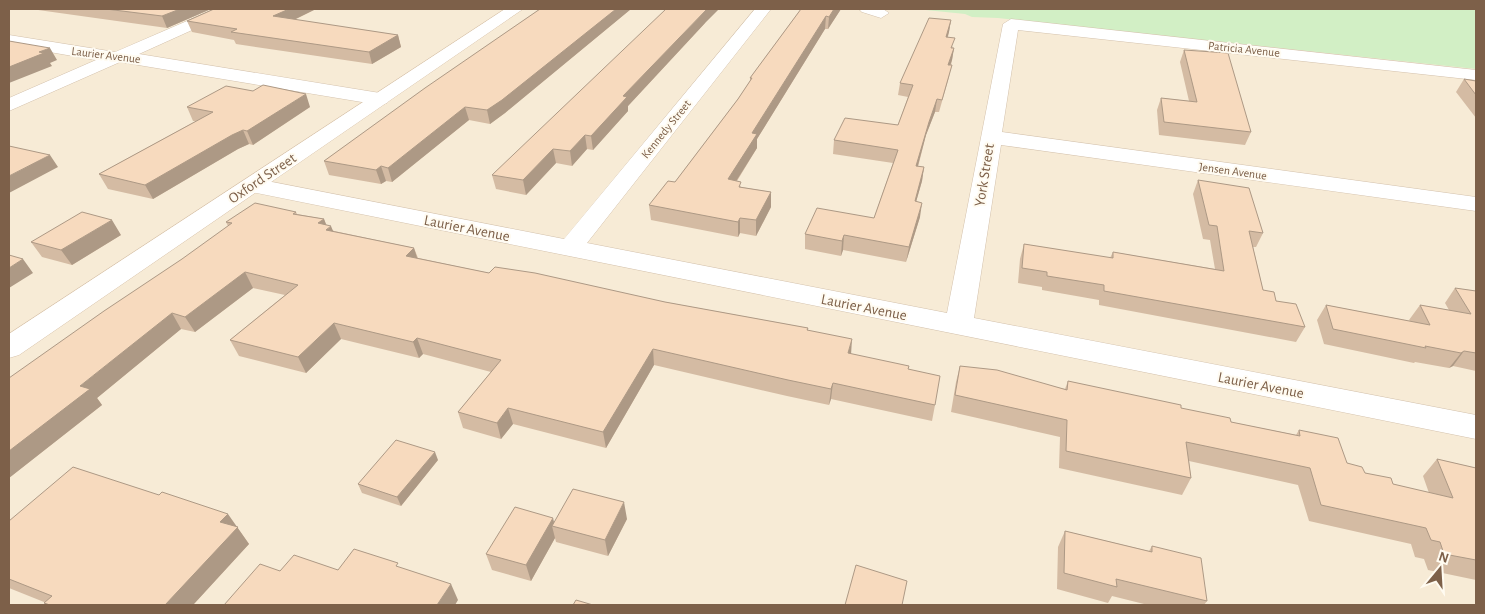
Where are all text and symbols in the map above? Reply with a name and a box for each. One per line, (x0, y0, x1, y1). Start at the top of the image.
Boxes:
street label: Patricia Avenue (1208, 39, 1280, 59)
street label: Laurier Avenue (71, 45, 141, 65)
street label: Kennedy Street (639, 97, 694, 161)
street label: York Street (972, 142, 997, 208)
street label: Oxford Street (226, 150, 299, 206)
street label: Jensen Avenue (1198, 160, 1268, 182)
street label: Laurier Avenue (423, 213, 511, 244)
street label: Laurier Avenue (820, 292, 908, 323)
street label: Laurier Avenue (1217, 370, 1305, 401)
north arrow (1415, 544, 1465, 594)
text: N (1437, 549, 1451, 566)

